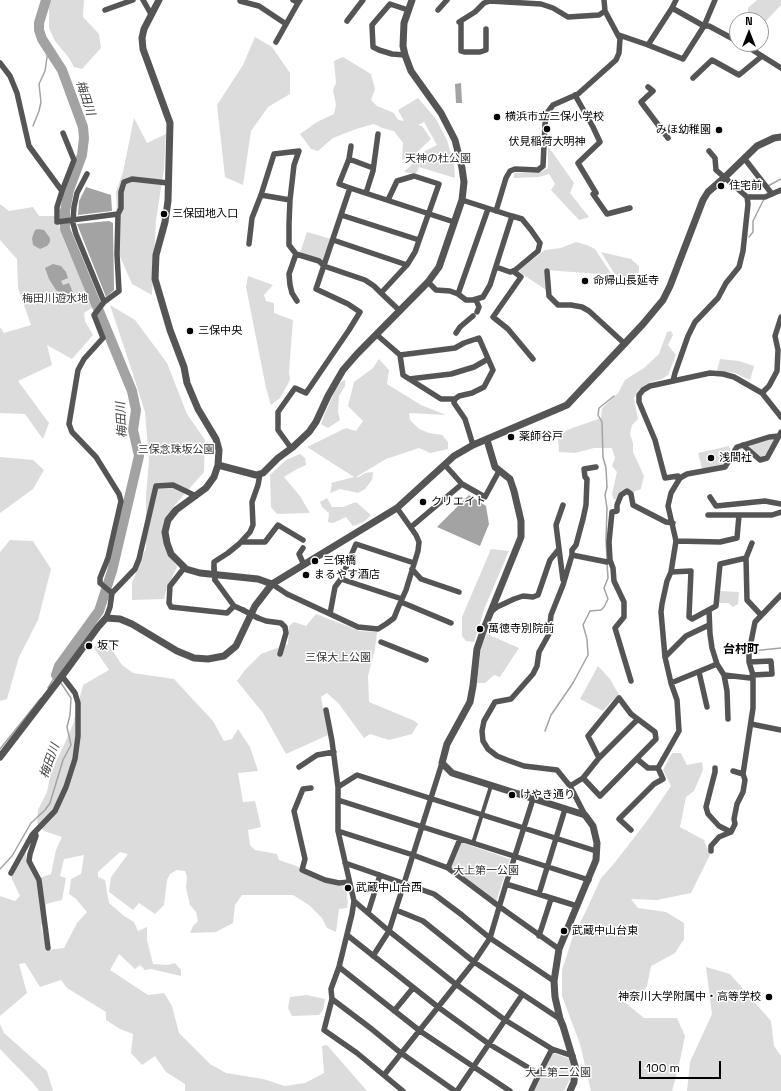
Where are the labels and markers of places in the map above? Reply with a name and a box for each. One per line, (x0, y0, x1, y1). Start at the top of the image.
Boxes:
place label: 横浜市立三保小学校 (505, 110, 604, 124)
marker: 横浜市立三保小学校 (492, 112, 502, 122)
place label: みほ幼稚園 (656, 123, 711, 137)
marker: 伏見稲荷大明神 (542, 124, 552, 134)
marker: みほ幼稚園 (714, 125, 724, 135)
place label: 伏見稲荷大明神 (509, 135, 585, 149)
place label: 住宅前 (729, 179, 762, 193)
marker: 住宅前 (716, 181, 726, 191)
place label: 三保団地入口 (172, 207, 238, 221)
marker: 三保団地入口 (159, 209, 169, 219)
place label: 命帰山長延寺 (593, 274, 659, 288)
marker: 命帰山長延寺 (580, 276, 590, 286)
place label: 三保中央 (198, 324, 242, 338)
marker: 三保中央 (185, 326, 195, 336)
place label: 薬師谷戸 (519, 430, 563, 444)
marker: 薬師谷戸 (506, 432, 516, 442)
place label: 浅間社 (719, 451, 752, 465)
marker: 浅間社 (706, 453, 716, 463)
place label: クリエイト (431, 495, 486, 509)
marker: クリエイト (418, 497, 428, 507)
place label: 三保橋 (323, 554, 356, 568)
marker: 三保橋 (310, 556, 320, 566)
place label: まるやす酒店 (314, 568, 380, 582)
marker: まるやす酒店 (301, 570, 311, 580)
place label: 萬徳寺別院前 (488, 622, 554, 636)
marker: 萬徳寺別院前 (475, 624, 485, 634)
place label: 坂下 (97, 639, 119, 653)
marker: 坂下 (84, 641, 94, 651)
place label: けやき通り (520, 788, 575, 802)
marker: けやき通り (507, 790, 517, 800)
place label: 武蔵中山台西 (356, 881, 422, 895)
marker: 武蔵中山台西 (343, 883, 353, 893)
place label: 武蔵中山台東 (572, 924, 638, 938)
marker: 武蔵中山台東 (559, 926, 569, 936)
place label: 神奈川大学附属中・高等学校 (618, 990, 761, 1004)
marker: 神奈川大学附属中・高等学校 (764, 992, 774, 1002)

